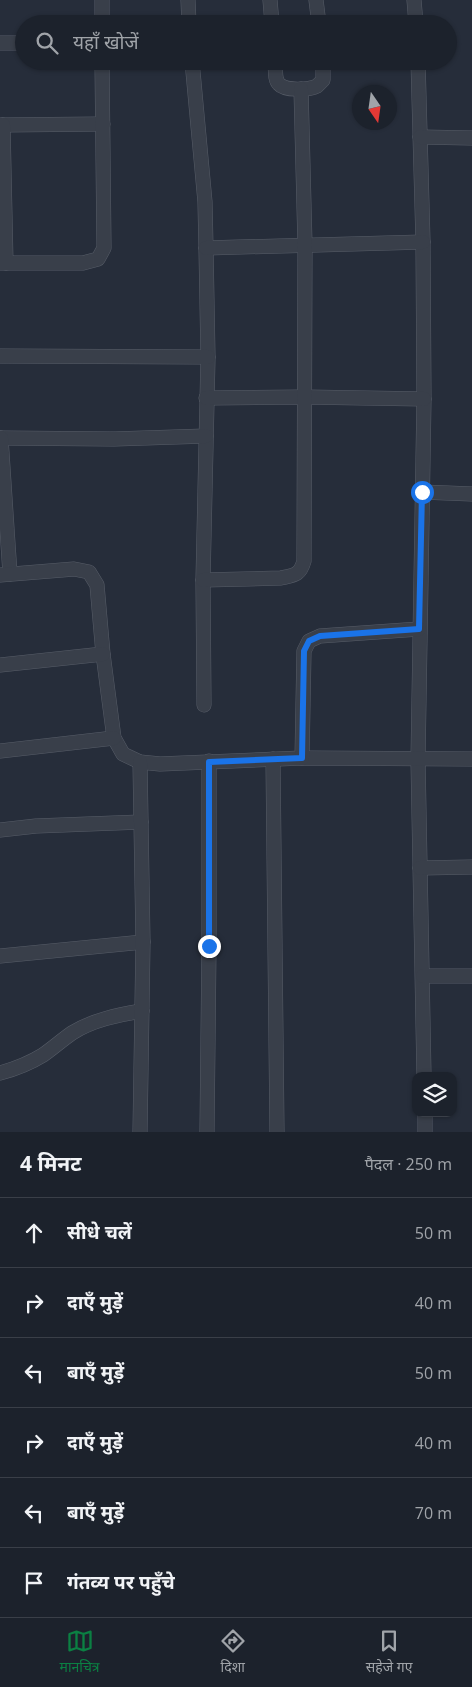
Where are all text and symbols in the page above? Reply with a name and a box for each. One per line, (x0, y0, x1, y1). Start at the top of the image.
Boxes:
search box (15, 15, 457, 70)
icon: search (33, 29, 61, 57)
text: यहाँ खोजें (73, 29, 139, 55)
north arrow (352, 85, 397, 130)
route start (411, 481, 434, 504)
route end (198, 935, 221, 958)
map controls (412, 1072, 457, 1117)
button: layers (412, 1072, 457, 1117)
text: 4 मिनट (20, 1149, 82, 1177)
text: पैदल · 250 m (365, 1153, 452, 1175)
icon: ahead (20, 1219, 48, 1247)
text: सीधे चलें (67, 1219, 132, 1245)
text: 50 m (415, 1222, 452, 1244)
icon: right (20, 1289, 48, 1317)
text: दाएँ मुड़ें (67, 1289, 123, 1315)
text: 40 m (415, 1292, 452, 1314)
icon: left (20, 1359, 48, 1387)
text: बाएँ मुड़ें (67, 1359, 124, 1385)
text: 50 m (415, 1362, 452, 1384)
icon: right (20, 1429, 48, 1457)
text: दाएँ मुड़ें (67, 1429, 123, 1455)
text: 40 m (415, 1432, 452, 1454)
icon: left (20, 1499, 48, 1527)
text: बाएँ मुड़ें (67, 1499, 124, 1525)
text: 70 m (415, 1502, 452, 1524)
icon: arrive (20, 1569, 48, 1597)
text: गंतव्य पर पहुँचे (67, 1569, 175, 1595)
tab: मानचित्र (60, 1627, 100, 1678)
tab: दिशा (219, 1627, 247, 1678)
tab: सहेजे गए (366, 1627, 412, 1678)

